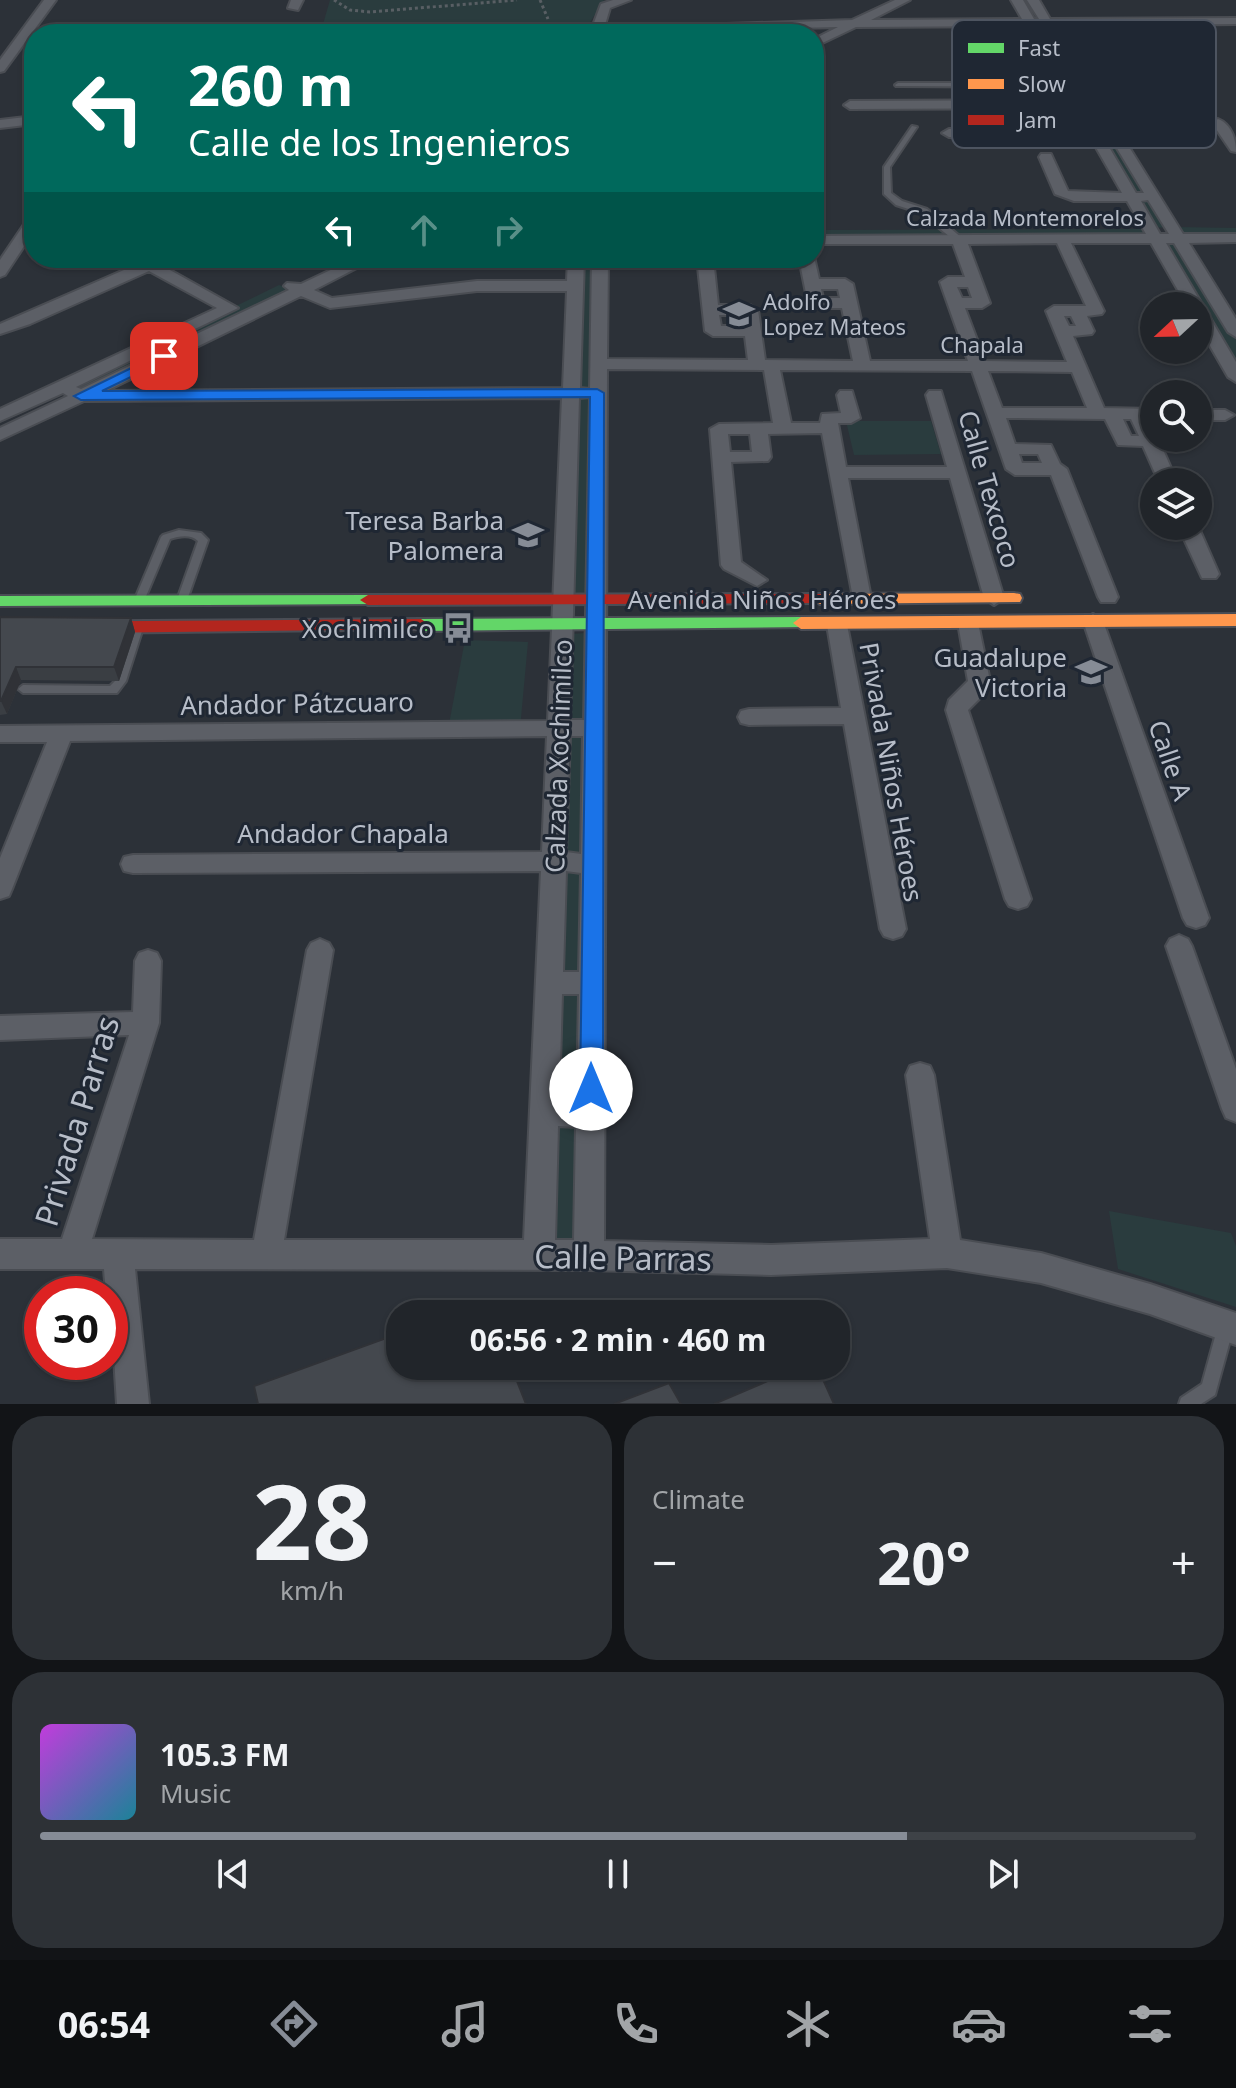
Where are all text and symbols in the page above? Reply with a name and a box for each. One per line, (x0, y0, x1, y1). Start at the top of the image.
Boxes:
legend (952, 20, 1216, 148)
text: Fast (1018, 32, 1060, 62)
text: 260 m (188, 46, 353, 122)
icon: left (56, 56, 160, 160)
text: Slow (1018, 68, 1067, 98)
text: Jam (1016, 104, 1057, 134)
text: Calle de los Ingenieros (188, 118, 571, 167)
street label: Calzada Montemorelos (906, 202, 1144, 232)
icon: left (318, 208, 362, 252)
icon: ahead (402, 208, 446, 252)
icon: right (486, 208, 530, 252)
place label: Adolfo Lopez Mateos (763, 286, 906, 341)
north arrow (1140, 292, 1212, 364)
map controls (1140, 292, 1212, 540)
school or university icon: Adolfo Lopez Mateos (722, 297, 756, 331)
pin (130, 322, 198, 390)
street label: Chapala (940, 329, 1024, 359)
icon: arrive (142, 334, 186, 378)
button: search (1140, 380, 1212, 452)
street label: Calle Texcoco (950, 406, 1030, 572)
button: layers (1140, 468, 1212, 540)
place label: Teresa Barba Palomera (345, 502, 504, 568)
school or university icon: Teresa Barba Palomera (511, 518, 545, 552)
street label: Avenida Niños Héroes (627, 581, 897, 617)
place label: Xochimilco (302, 610, 434, 646)
bus stop icon: Xochimilco (441, 611, 475, 645)
street label: Calzada Xochimilco (536, 638, 580, 874)
street label: Privada Niños Héroes (851, 639, 933, 905)
place label: Guadalupe Victoria (933, 639, 1067, 705)
school or university icon: Guadalupe Victoria (1074, 655, 1108, 689)
street label: Andador Pátzcuaro (180, 683, 414, 723)
street label: Calle A (1141, 715, 1202, 805)
street label: Andador Chapala (237, 815, 449, 851)
street label: Privada Parras (24, 1011, 128, 1231)
position arrow (549, 1047, 633, 1131)
street label: Calle Parras (534, 1234, 712, 1280)
speed limit sign: 30 (24, 1276, 128, 1380)
text: 06:56 · 2 min · 460 m (470, 1319, 766, 1360)
text: 28 (253, 1449, 371, 1590)
text: Climate (652, 1481, 745, 1517)
text: 20° (877, 1521, 971, 1603)
text: − (652, 1532, 677, 1592)
text: + (1171, 1532, 1196, 1592)
text: km/h (280, 1572, 344, 1608)
text: 105.3 FM (160, 1734, 290, 1775)
text: Music (160, 1775, 231, 1811)
icon: previous (211, 1852, 255, 1896)
icon: pause (596, 1852, 640, 1896)
icon: next (981, 1852, 1025, 1896)
icon: directions (266, 1996, 322, 2052)
icon: music (437, 1996, 493, 2052)
icon: phone (608, 1996, 664, 2052)
icon: climate (780, 1996, 836, 2052)
icon: car (951, 1996, 1007, 2052)
icon: filters (1122, 1996, 1178, 2052)
text: 06:54 (58, 2000, 150, 2049)

